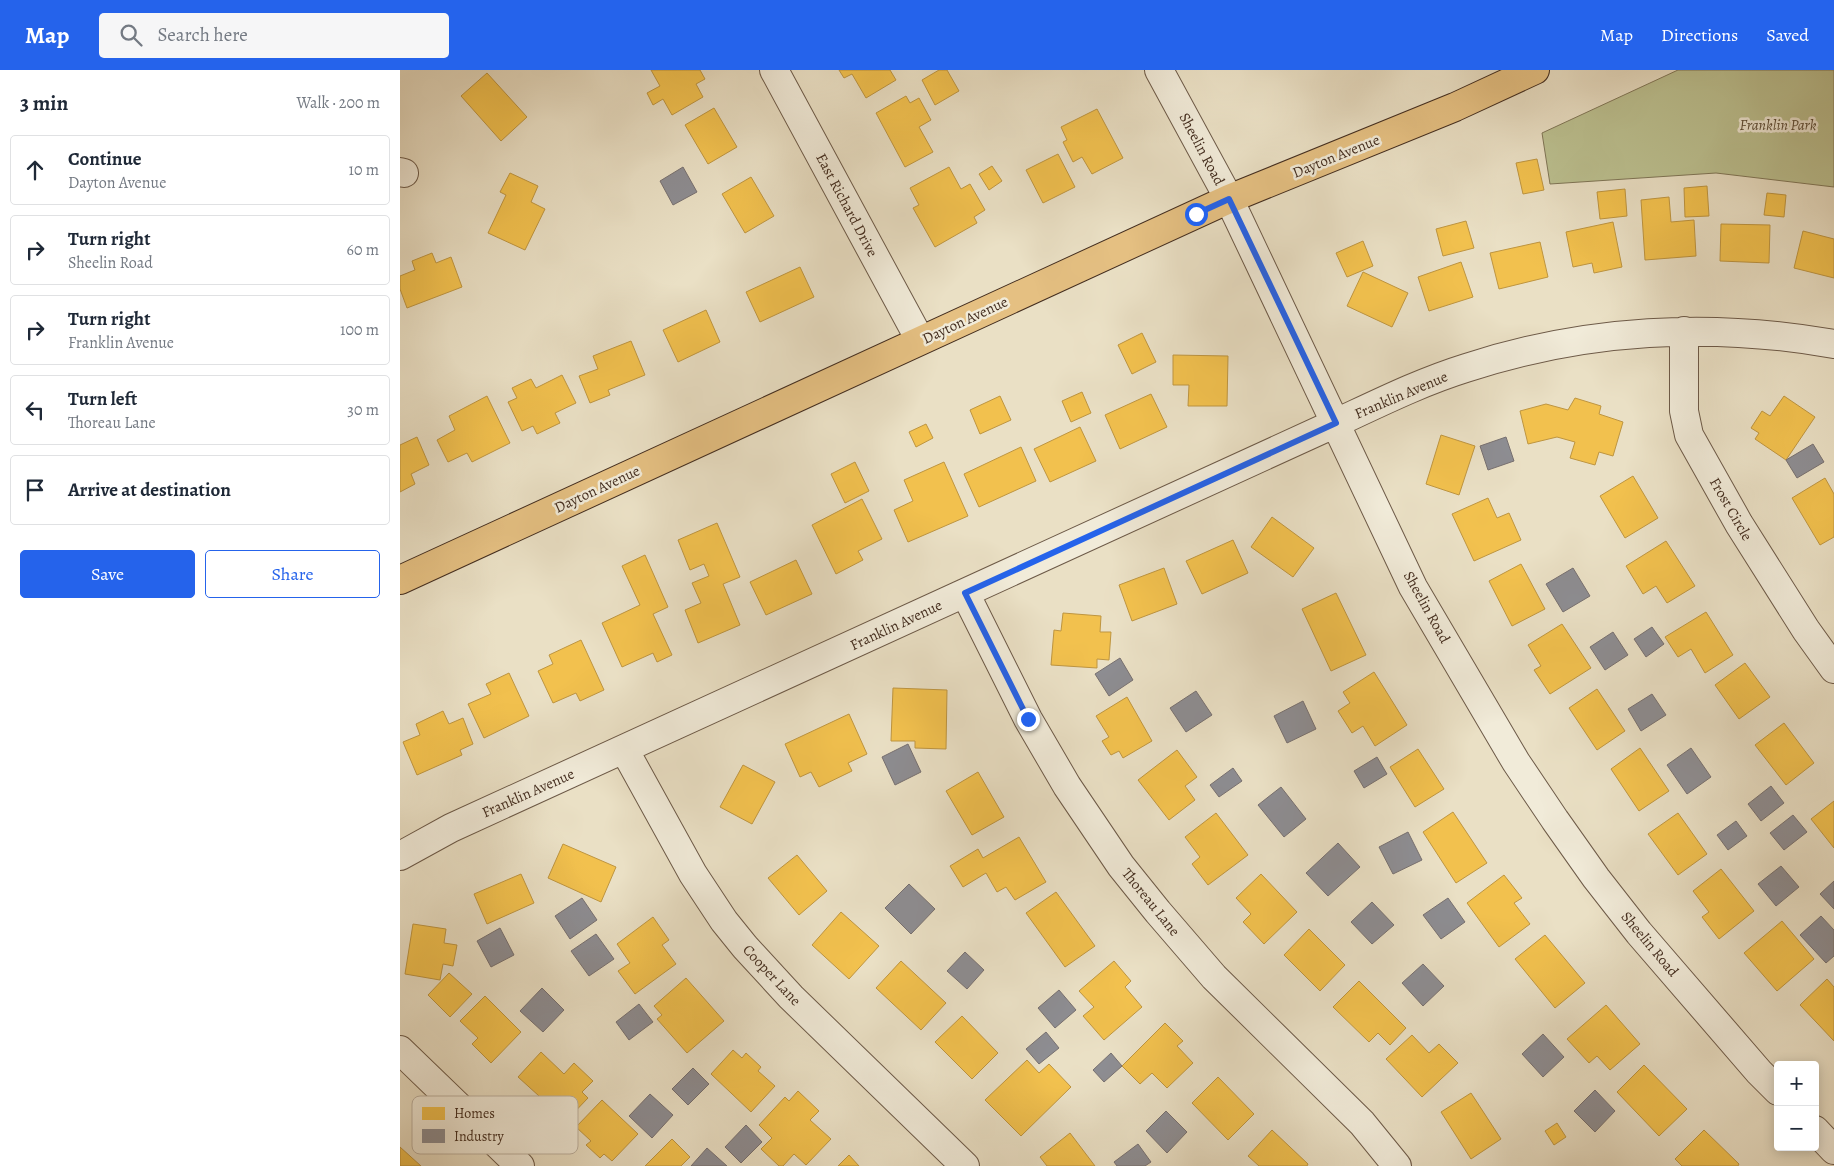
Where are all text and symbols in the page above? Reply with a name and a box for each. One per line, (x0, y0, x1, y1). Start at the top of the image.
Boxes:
search box (99, 13, 449, 58)
text: Map (25, 19, 69, 51)
icon: search (117, 21, 145, 49)
text: Search here (157, 22, 248, 48)
text: Map (1600, 23, 1633, 47)
text: Directions (1661, 23, 1738, 47)
text: Saved (1766, 23, 1809, 47)
text: 3 min (20, 89, 68, 117)
text: Walk · 200 m (296, 92, 380, 114)
street label: Sheelin Road (1174, 109, 1230, 190)
park label: Franklin Park (1740, 115, 1817, 135)
street label: Dayton Avenue (1289, 129, 1383, 183)
text: Continue (68, 146, 142, 172)
street label: East Richard Drive (811, 150, 883, 260)
icon: ahead (21, 156, 49, 184)
text: 10 m (349, 159, 379, 181)
text: Dayton Avenue (68, 172, 166, 194)
route start (1185, 203, 1208, 226)
text: Turn right (68, 226, 150, 252)
icon: right (21, 236, 49, 264)
text: 60 m (347, 239, 379, 261)
text: Sheelin Road (68, 252, 153, 274)
street label: Dayton Avenue (919, 291, 1011, 349)
text: Turn right (68, 306, 150, 332)
icon: right (21, 316, 49, 344)
text: 100 m (340, 319, 379, 341)
text: Franklin Avenue (68, 332, 174, 354)
street label: Franklin Avenue (1351, 366, 1451, 424)
text: Turn left (68, 386, 137, 412)
icon: left (21, 396, 49, 424)
text: 30 m (347, 399, 379, 421)
text: Thoreau Lane (68, 412, 156, 434)
street label: Dayton Avenue (551, 460, 643, 518)
street label: Frost Circle (1705, 474, 1757, 545)
icon: arrive (21, 476, 49, 504)
text: Arrive at destination (68, 477, 231, 503)
button: Save (20, 550, 195, 598)
button: Share (205, 550, 380, 598)
street label: Sheelin Road (1399, 567, 1455, 647)
street label: Franklin Avenue (847, 595, 946, 655)
route end (1017, 708, 1040, 731)
street label: Franklin Avenue (479, 764, 578, 822)
street label: Thoreau Lane (1117, 864, 1185, 940)
street label: Sheelin Road (1617, 907, 1684, 982)
street label: Cooper Lane (738, 940, 806, 1010)
map controls (1774, 1061, 1819, 1151)
button: + (1774, 1061, 1819, 1106)
legend (412, 1096, 578, 1154)
text: Homes (454, 1104, 495, 1123)
button: − (1774, 1106, 1819, 1151)
text: Industry (454, 1127, 504, 1146)

